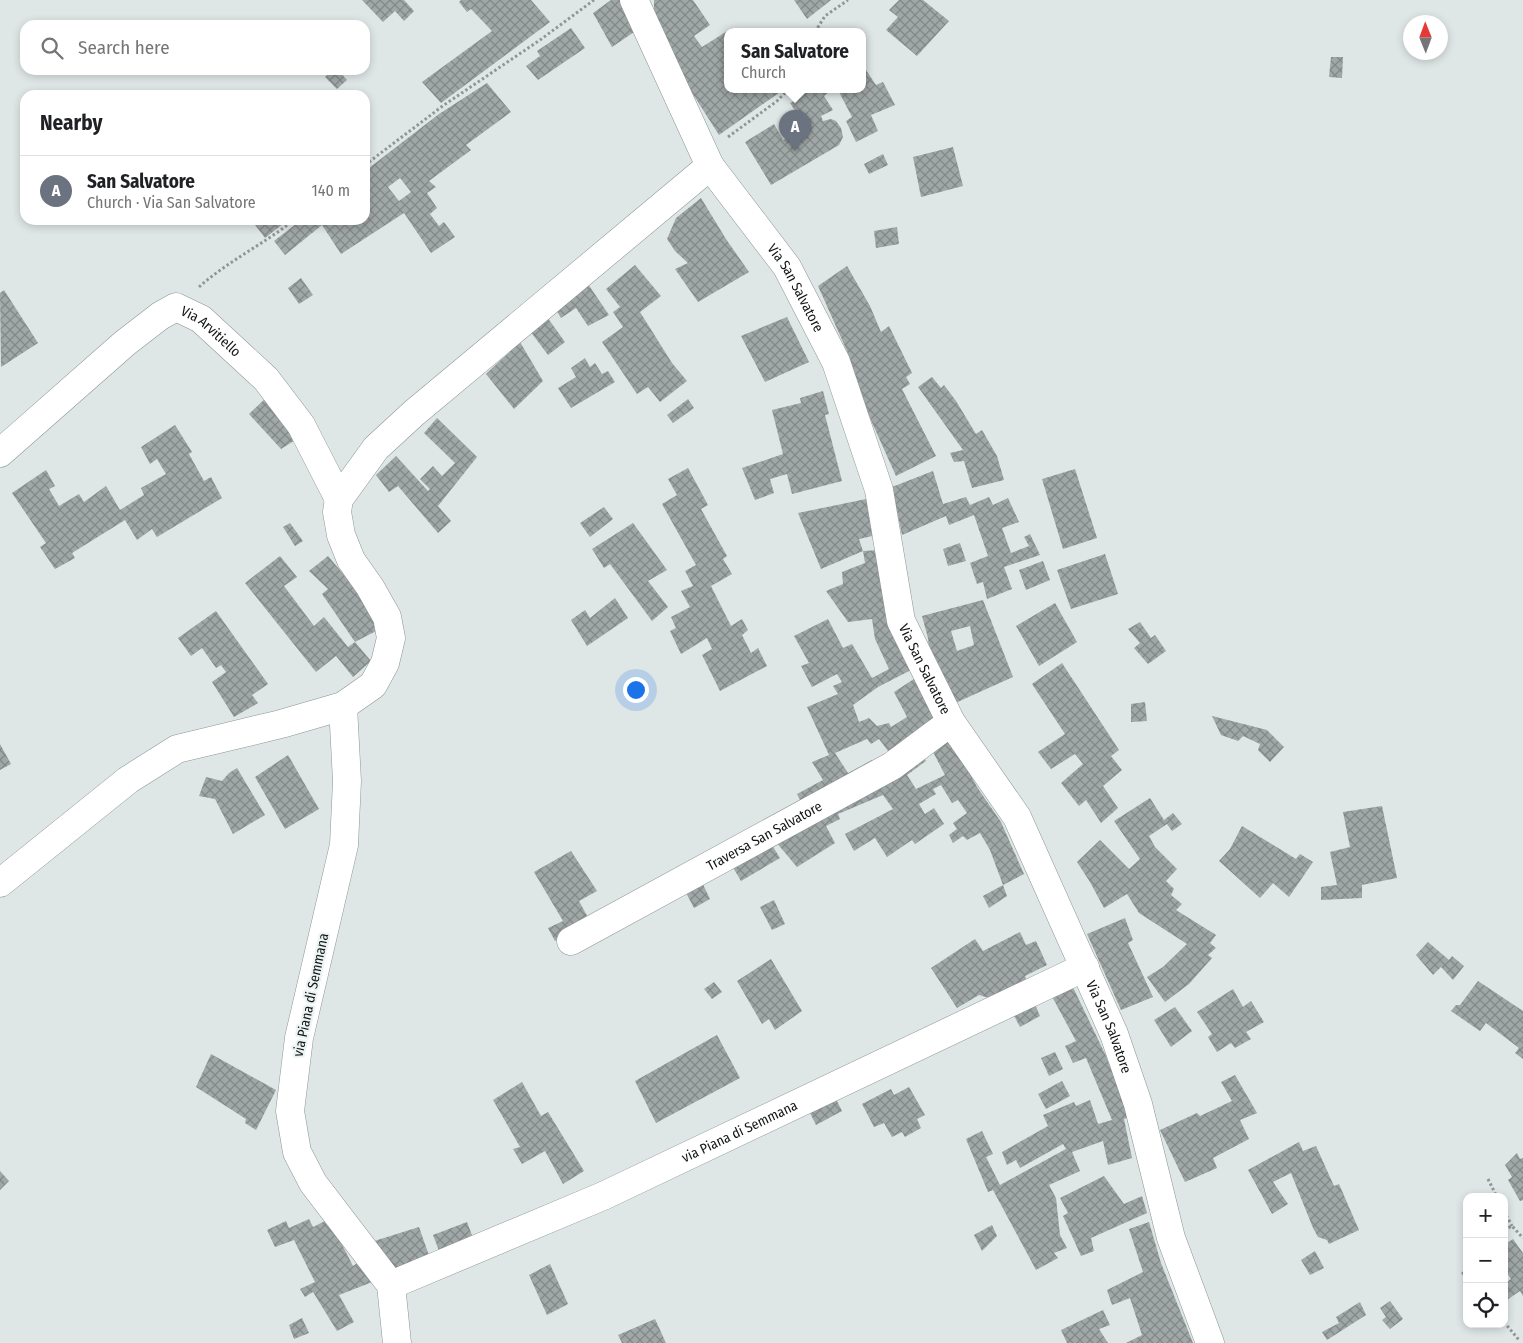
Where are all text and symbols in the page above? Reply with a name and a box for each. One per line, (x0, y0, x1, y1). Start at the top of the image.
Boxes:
north arrow (1403, 15, 1448, 60)
search box (20, 20, 370, 75)
popup (724, 28, 866, 93)
icon: search (38, 34, 66, 62)
text: Search here (78, 36, 170, 59)
text: San Salvatore (741, 40, 849, 63)
text: Church (741, 63, 786, 82)
text: Nearby (40, 110, 102, 136)
pin: A (779, 110, 811, 151)
text: San Salvatore (87, 170, 195, 193)
text: A (52, 181, 60, 200)
text: 140 m (312, 181, 350, 200)
text: Church · Via San Salvatore (87, 193, 256, 212)
street label: Via San Salvatore (764, 240, 827, 335)
street label: Via Arvitiello (178, 302, 245, 360)
street label: Via San Salvatore (895, 621, 954, 717)
your location (623, 677, 649, 703)
street label: Traversa San Salvatore (704, 797, 825, 874)
street label: via Piana di Semmana (290, 931, 332, 1058)
street label: Via San Salvatore (1083, 978, 1135, 1076)
street label: via Piana di Semmana (679, 1096, 800, 1166)
map controls (1463, 1193, 1508, 1328)
button: + (1463, 1193, 1508, 1238)
button: − (1463, 1238, 1508, 1283)
button: locate (1463, 1283, 1508, 1328)

